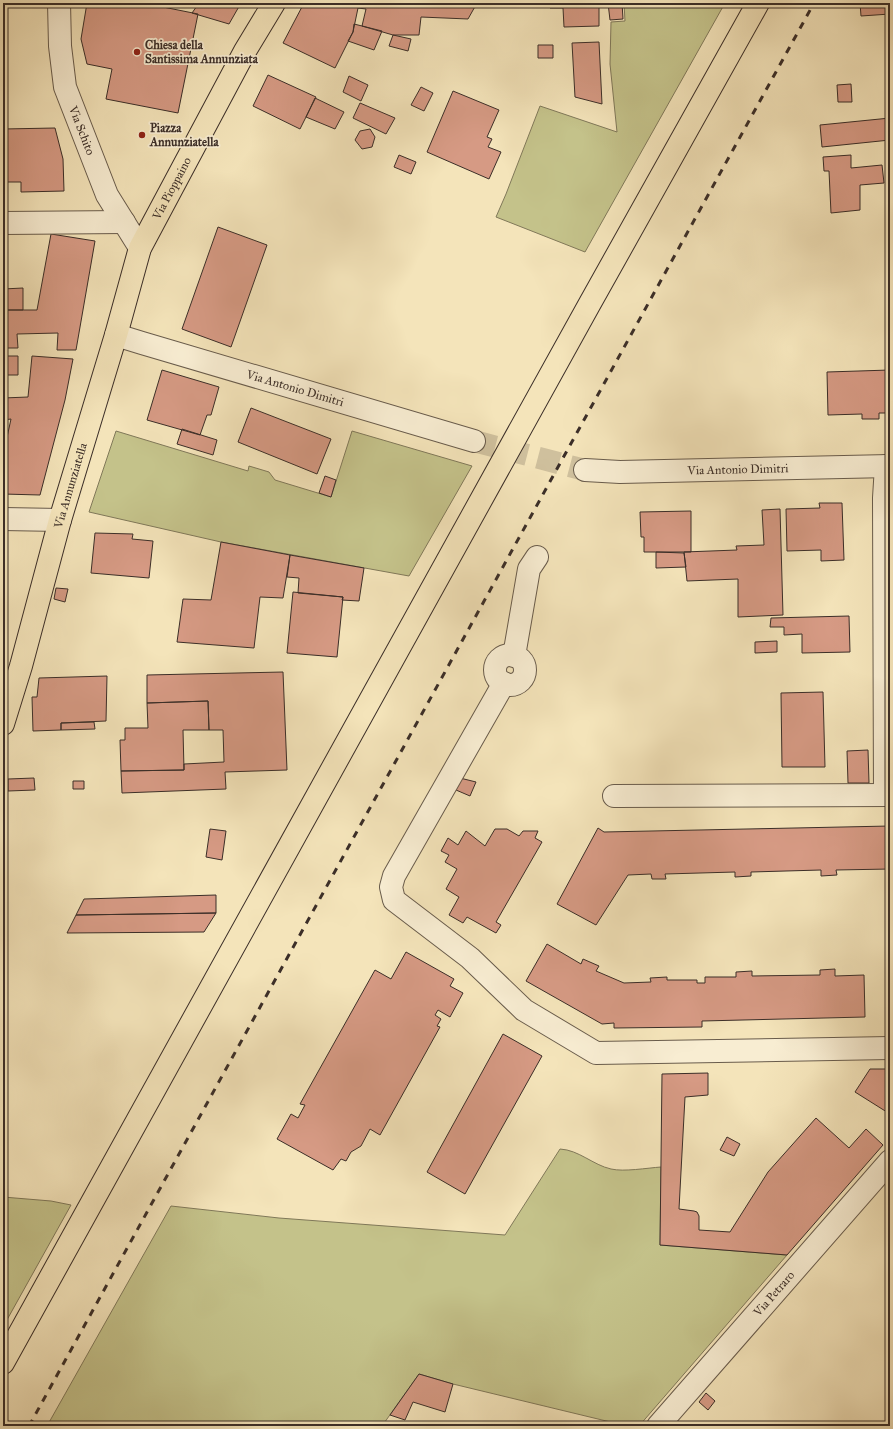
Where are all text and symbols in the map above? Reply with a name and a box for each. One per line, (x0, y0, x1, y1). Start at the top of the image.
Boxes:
place label: Chiesa della Santissima Annunziata (145, 38, 259, 66)
marker: Chiesa della Santissima Annunziata (132, 47, 142, 57)
street label: Via Schito (66, 103, 98, 157)
place label: Piazza Annunziatella (149, 121, 220, 149)
marker: Piazza Annunziatella (137, 130, 147, 140)
street label: Via Pioppaino (149, 155, 194, 223)
street label: Via Antonio Dimitri (244, 367, 346, 409)
street label: Via Annunziatella (51, 440, 90, 530)
street label: Via Antonio Dimitri (686, 461, 789, 478)
street label: Via Petraro (750, 1268, 797, 1320)

